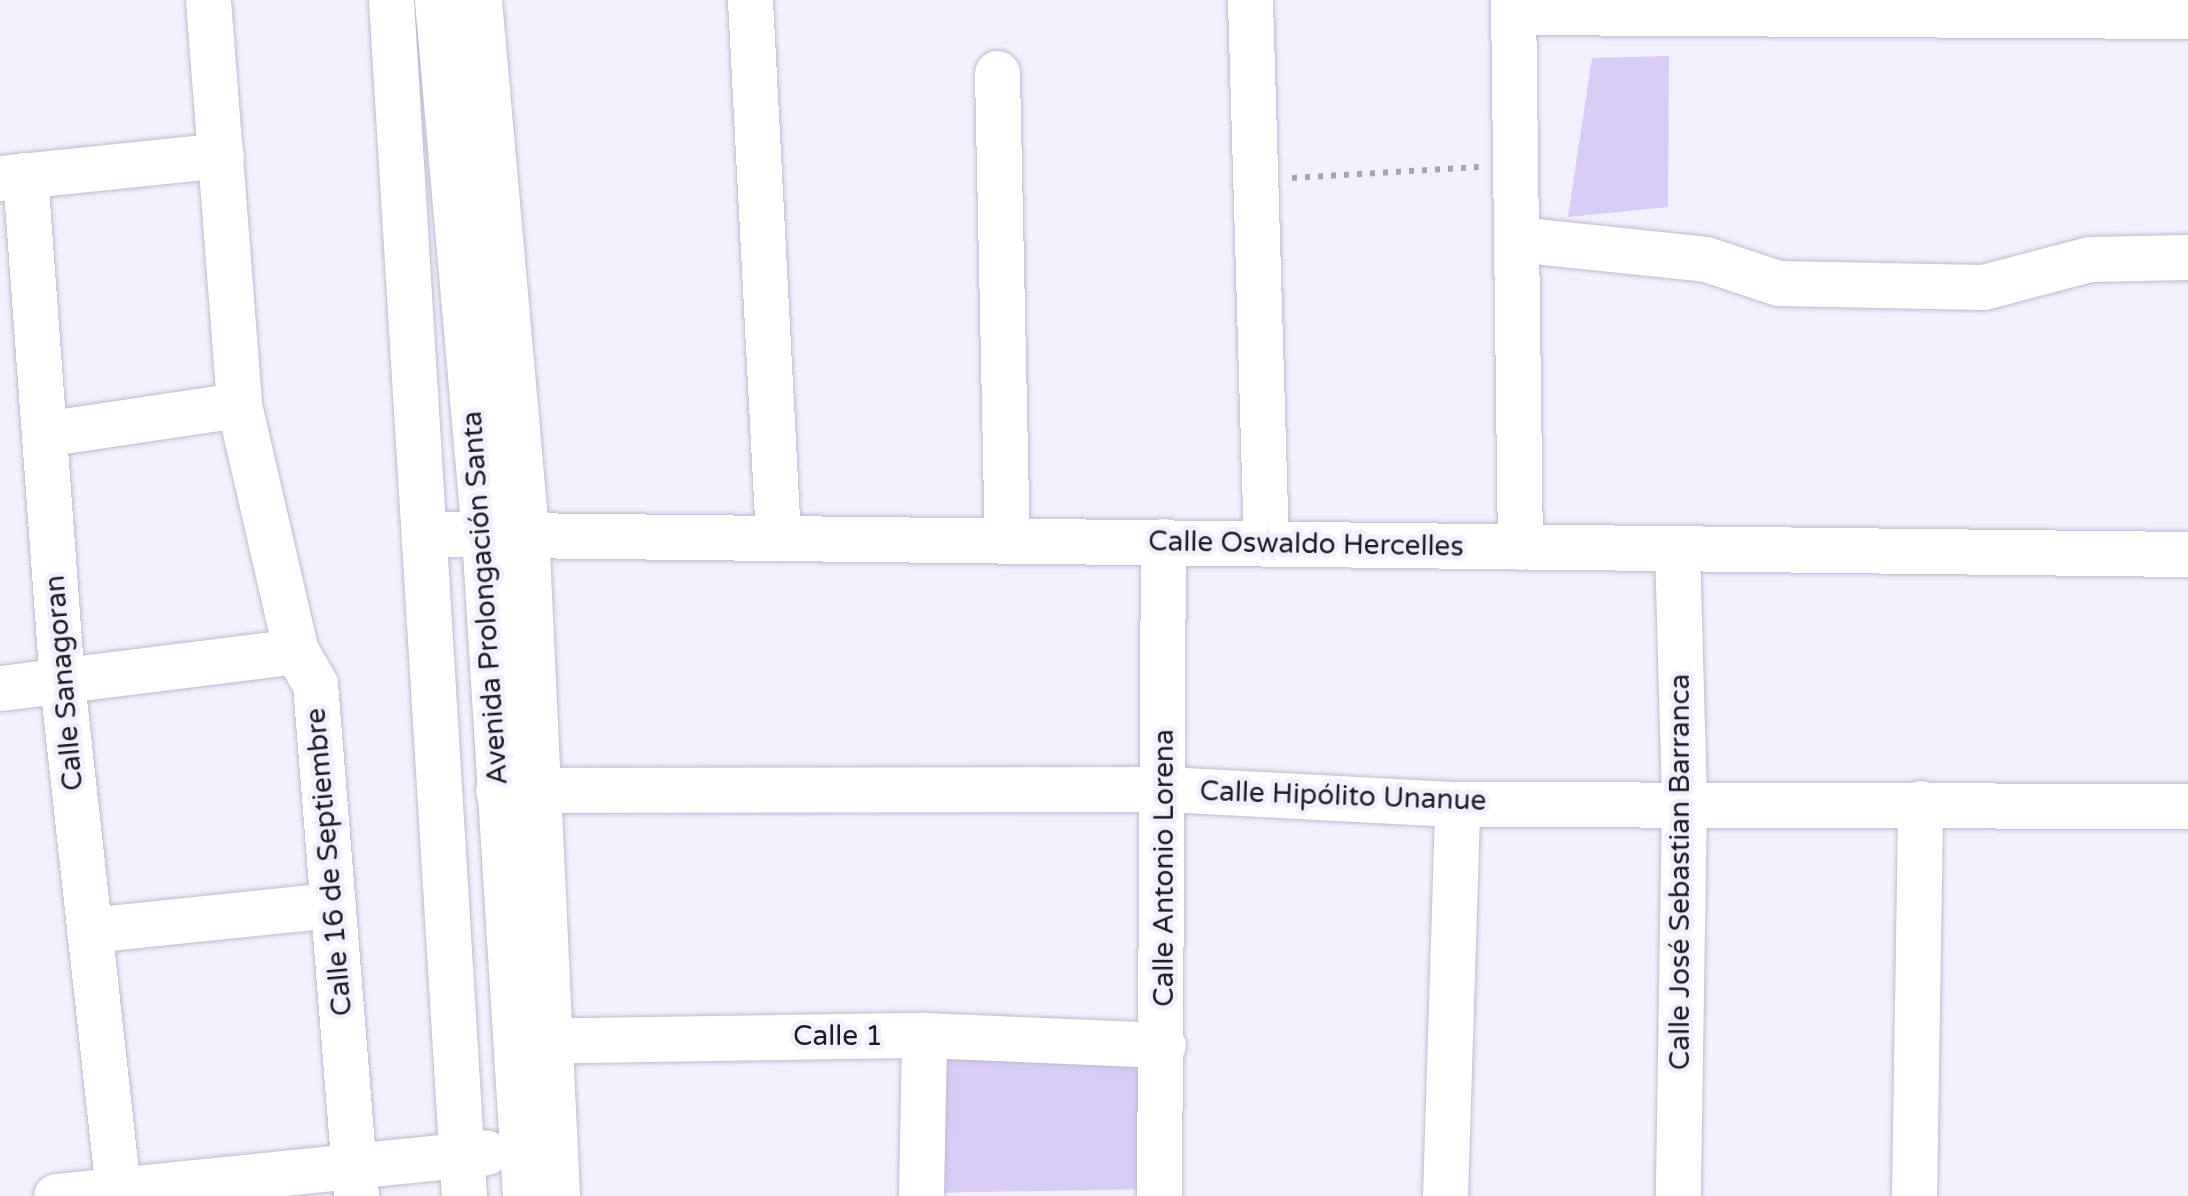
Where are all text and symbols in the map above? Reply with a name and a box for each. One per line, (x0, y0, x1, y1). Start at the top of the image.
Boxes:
street label: Avenida Prolongación Santa (455, 410, 515, 786)
street label: Calle Oswaldo Hercelles (1148, 524, 1464, 564)
street label: Calle Sanagoran (38, 574, 90, 792)
street label: Calle José Sebastian Barranca (1663, 674, 1697, 1070)
street label: Calle 16 de Septiembre (299, 707, 359, 1017)
street label: Calle Antonio Lorena (1147, 729, 1181, 1007)
street label: Calle Hipólito Unanue (1199, 774, 1487, 818)
street label: Calle 1 (793, 1019, 883, 1053)

